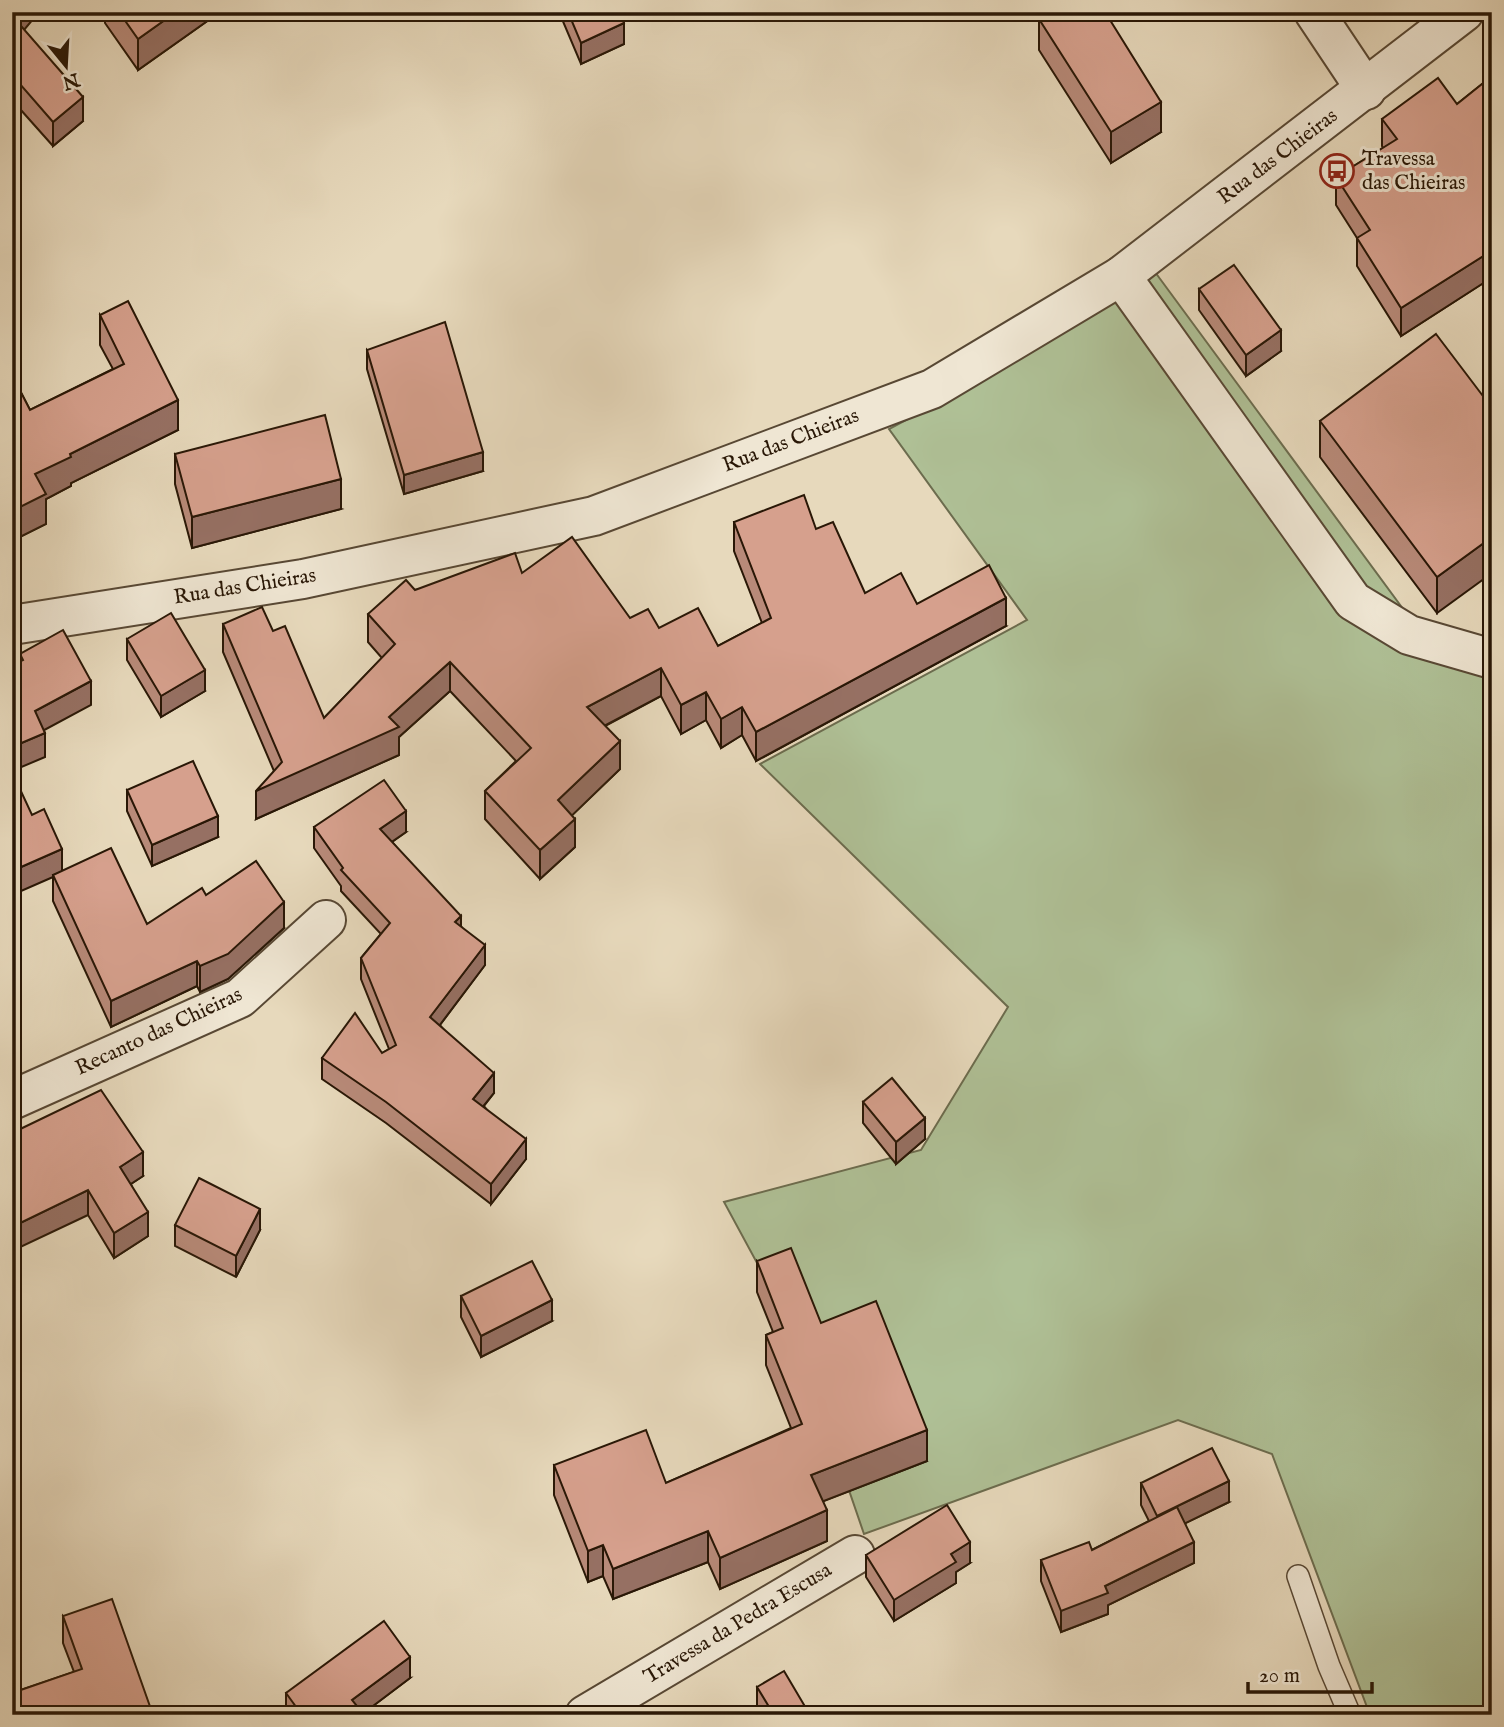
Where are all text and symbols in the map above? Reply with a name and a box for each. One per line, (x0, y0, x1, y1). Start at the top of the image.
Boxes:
north arrow (32, 32, 102, 102)
text: N (59, 66, 83, 94)
street label: Rua das Chieiras (1212, 103, 1344, 211)
place label: Travessa das Chieiras (1362, 146, 1465, 197)
bus stop icon: Travessa das Chieiras (1318, 152, 1356, 190)
street label: Rua das Chieiras (719, 403, 863, 479)
street label: Rua das Chieiras (172, 562, 318, 612)
street label: Recanto das Chieiras (71, 981, 247, 1083)
street label: Travessa da Pedra Escusa (639, 1557, 838, 1691)
scale bar (1248, 1650, 1373, 1694)
text: 20 m (1259, 1663, 1300, 1690)

